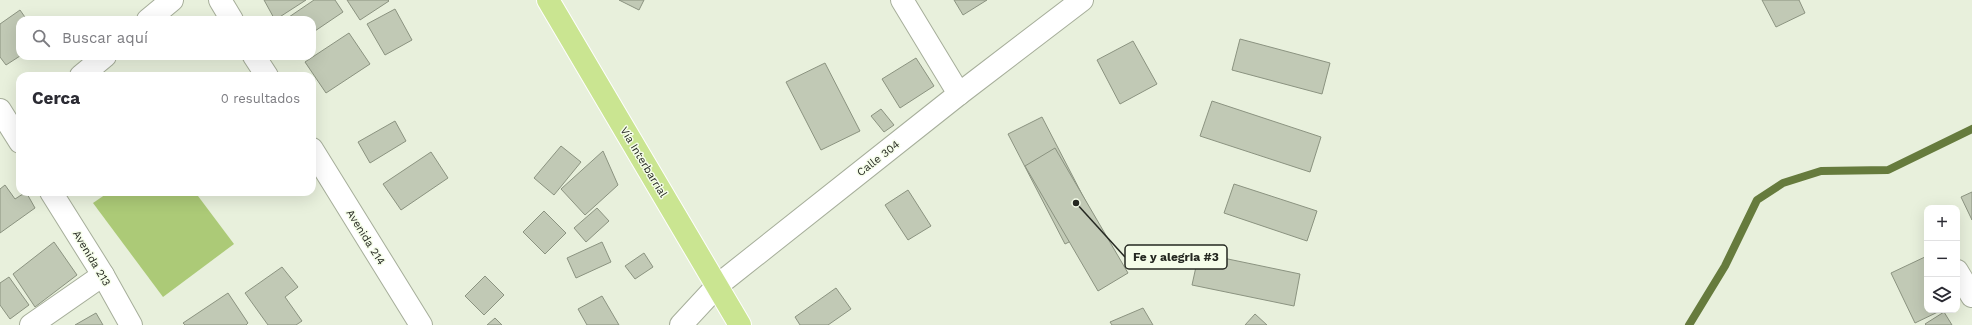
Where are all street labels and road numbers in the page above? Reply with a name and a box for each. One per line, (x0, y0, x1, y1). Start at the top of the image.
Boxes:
street label: Vía Interbarrial (617, 125, 670, 200)
street label: Calle 304 (854, 138, 902, 179)
street label: Avenida 214 (343, 207, 388, 268)
street label: Avenida 213 (70, 228, 113, 288)

